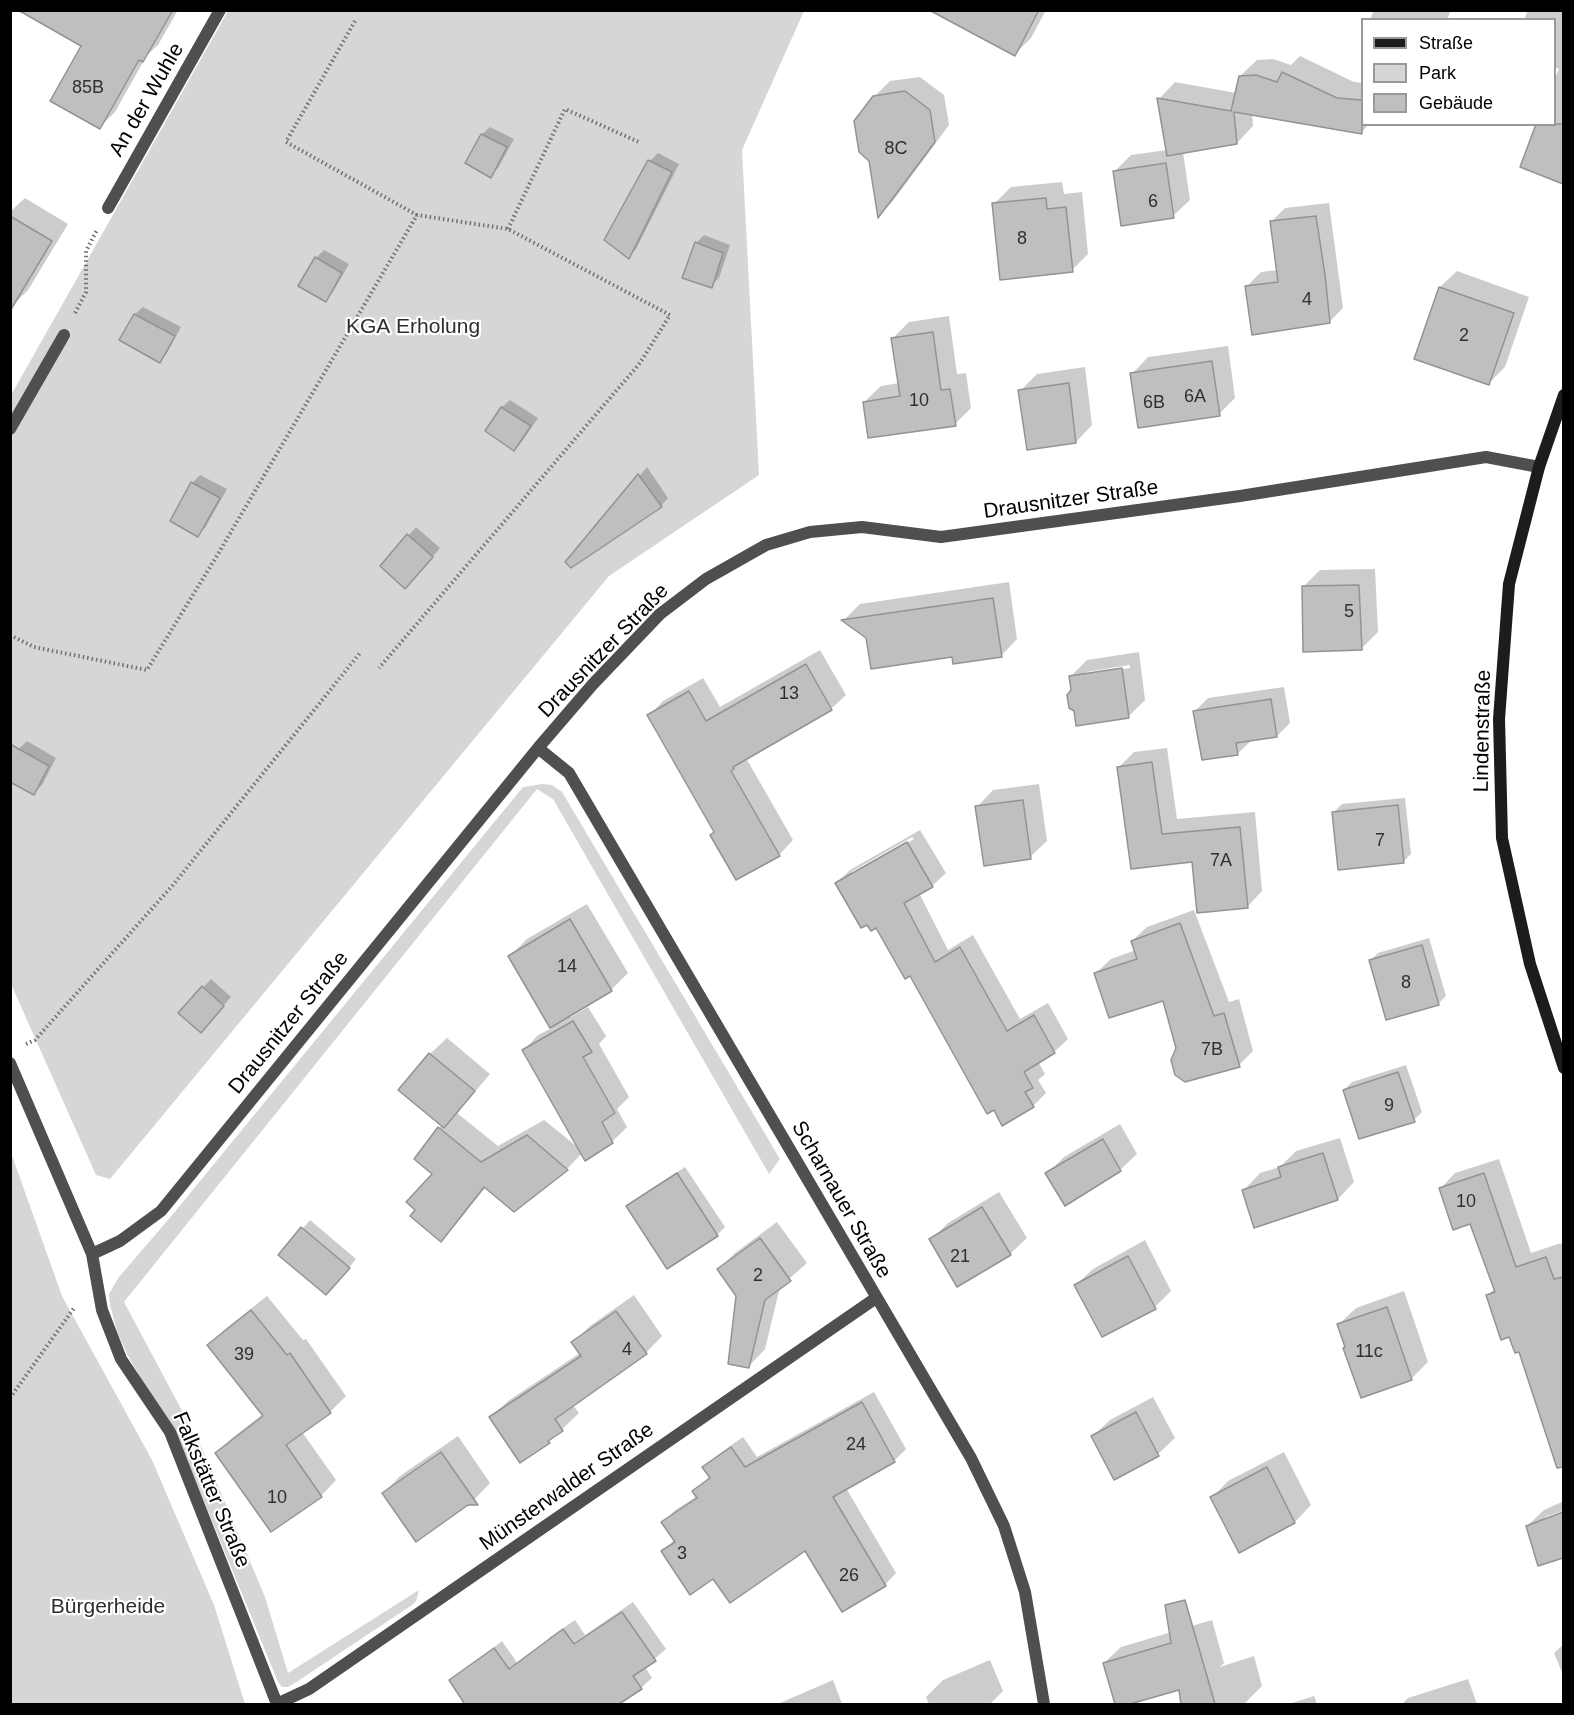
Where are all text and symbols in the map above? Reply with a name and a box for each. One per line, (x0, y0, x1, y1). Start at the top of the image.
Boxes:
legend (1361, 18, 1556, 126)
text: Straße (1419, 33, 1473, 53)
street label: An der Wuhle (104, 39, 190, 161)
text: Park (1419, 63, 1456, 83)
house number: 85B (72, 77, 104, 99)
text: Gebäude (1419, 93, 1493, 113)
house number: 8C (884, 138, 908, 160)
house number: 6 (1148, 191, 1158, 213)
house number: 8 (1017, 228, 1027, 250)
house number: 4 (1302, 289, 1312, 311)
park label: KGA Erholung (346, 314, 480, 340)
house number: 2 (1459, 325, 1469, 347)
house number: 6A (1184, 386, 1206, 408)
house number: 10 (909, 390, 929, 412)
house number: 6B (1143, 392, 1165, 414)
street label: Drausnitzer Straße (982, 475, 1160, 525)
street label: Drausnitzer Straße (534, 579, 674, 723)
house number: 5 (1344, 601, 1354, 623)
street label: Lindenstraße (1469, 670, 1497, 792)
house number: 13 (779, 683, 799, 705)
house number: 7 (1375, 830, 1385, 852)
house number: 7A (1210, 850, 1232, 872)
street label: Drausnitzer Straße (224, 947, 354, 1099)
house number: 14 (557, 956, 577, 978)
house number: 8 (1401, 972, 1411, 994)
house number: 7B (1201, 1039, 1223, 1061)
house number: 9 (1384, 1095, 1394, 1117)
street label: Scharnauer Straße (786, 1117, 896, 1283)
house number: 10 (1456, 1191, 1476, 1213)
house number: 21 (950, 1246, 970, 1268)
house number: 2 (753, 1265, 763, 1287)
house number: 4 (622, 1339, 632, 1361)
house number: 11c (1355, 1341, 1383, 1363)
house number: 39 (234, 1344, 254, 1366)
street label: Falkstätter Straße (167, 1408, 255, 1572)
street label: Münsterwalder Straße (475, 1417, 659, 1557)
house number: 24 (846, 1434, 866, 1456)
house number: 10 (267, 1487, 287, 1509)
house number: 3 (677, 1543, 687, 1565)
house number: 26 (839, 1565, 859, 1587)
park label: Bürgerheide (51, 1594, 165, 1620)

